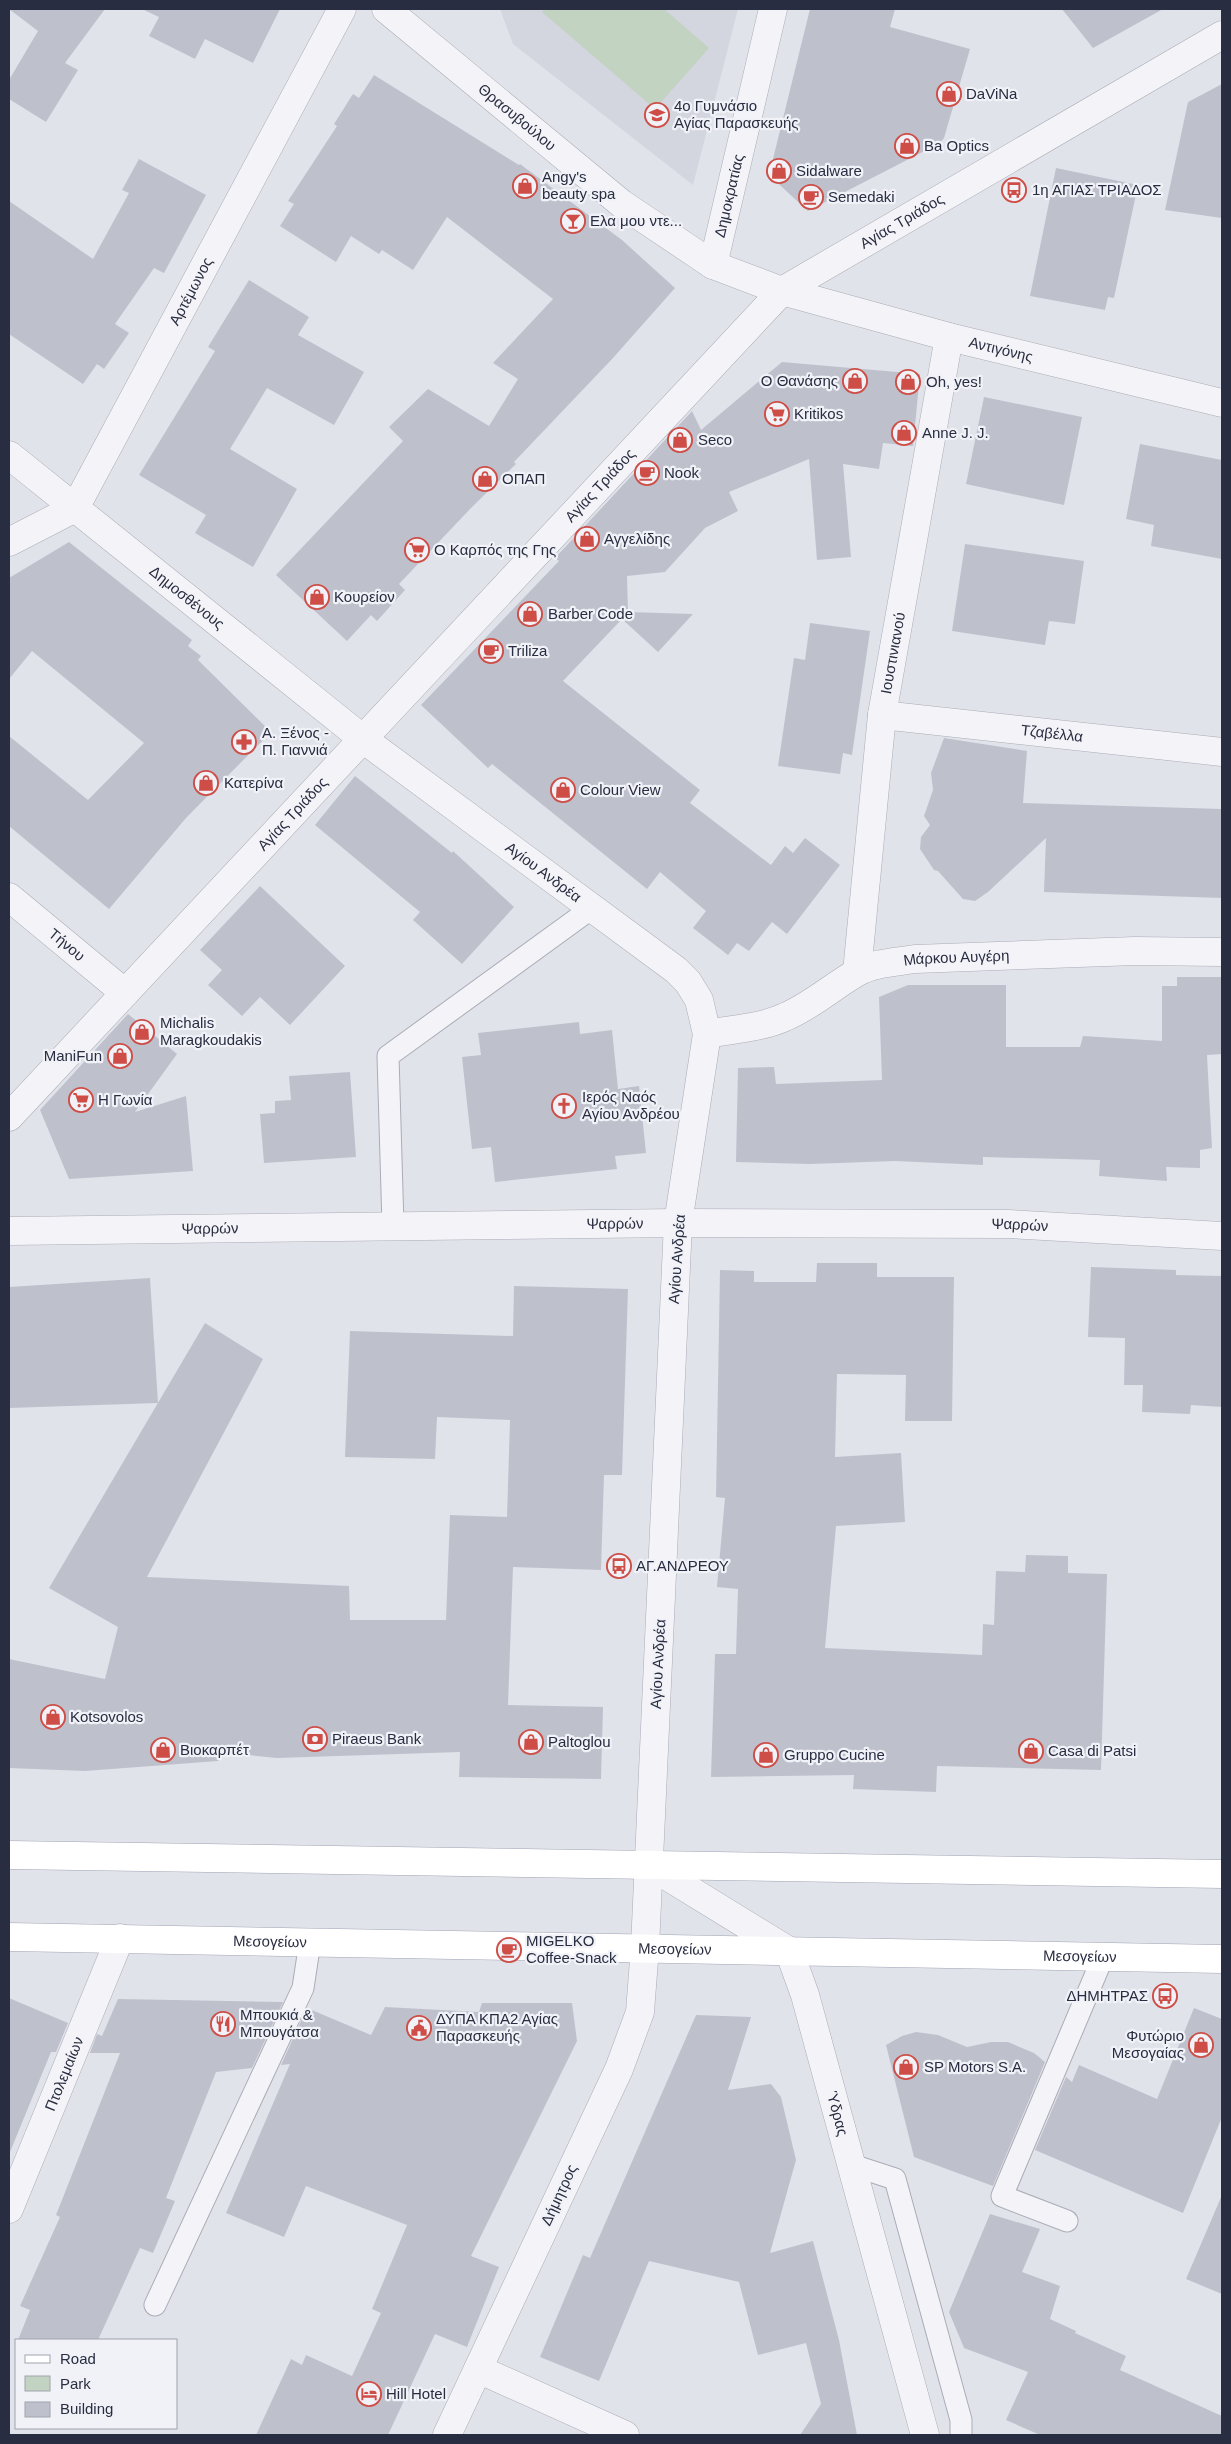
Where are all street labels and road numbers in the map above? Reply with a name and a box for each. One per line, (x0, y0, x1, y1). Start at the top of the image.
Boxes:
street label: Θρασυβούλου (475, 80, 560, 154)
street label: Δημοκρατίας (711, 152, 747, 239)
street label: Αγίας Τριάδος (857, 190, 947, 252)
street label: Αρτέμωνος (165, 254, 216, 328)
street label: Αντιγόνης (967, 333, 1035, 365)
street label: Αγίας Τριάδος (561, 445, 638, 525)
street label: Δημοσθένους (146, 562, 228, 632)
street label: Ιουστινιανού (877, 611, 908, 695)
street label: Τζαβέλλα (1020, 721, 1084, 745)
street label: Αγίας Τριάδος (254, 774, 331, 854)
street label: Αγίου Ανδρέα (502, 838, 585, 905)
street label: Τήνου (46, 925, 89, 964)
street label: Μάρκου Αυγέρη (902, 947, 1010, 969)
street label: Αγίου Ανδρέα (665, 1213, 688, 1304)
street label: Ψαρρών (586, 1214, 644, 1232)
street label: Ψαρρών (991, 1215, 1049, 1234)
street label: Ψαρρών (181, 1219, 239, 1237)
street label: Αγίου Ανδρέα (647, 1618, 668, 1709)
street label: Μεσογείων (233, 1932, 307, 1950)
street label: Μεσογείων (638, 1939, 712, 1958)
street label: Μεσογείων (1043, 1947, 1117, 1965)
street label: Πτολεμαίων (41, 2034, 87, 2113)
street label: Ύδρας (824, 2089, 852, 2138)
street label: Δήμητρος (537, 2162, 580, 2228)

